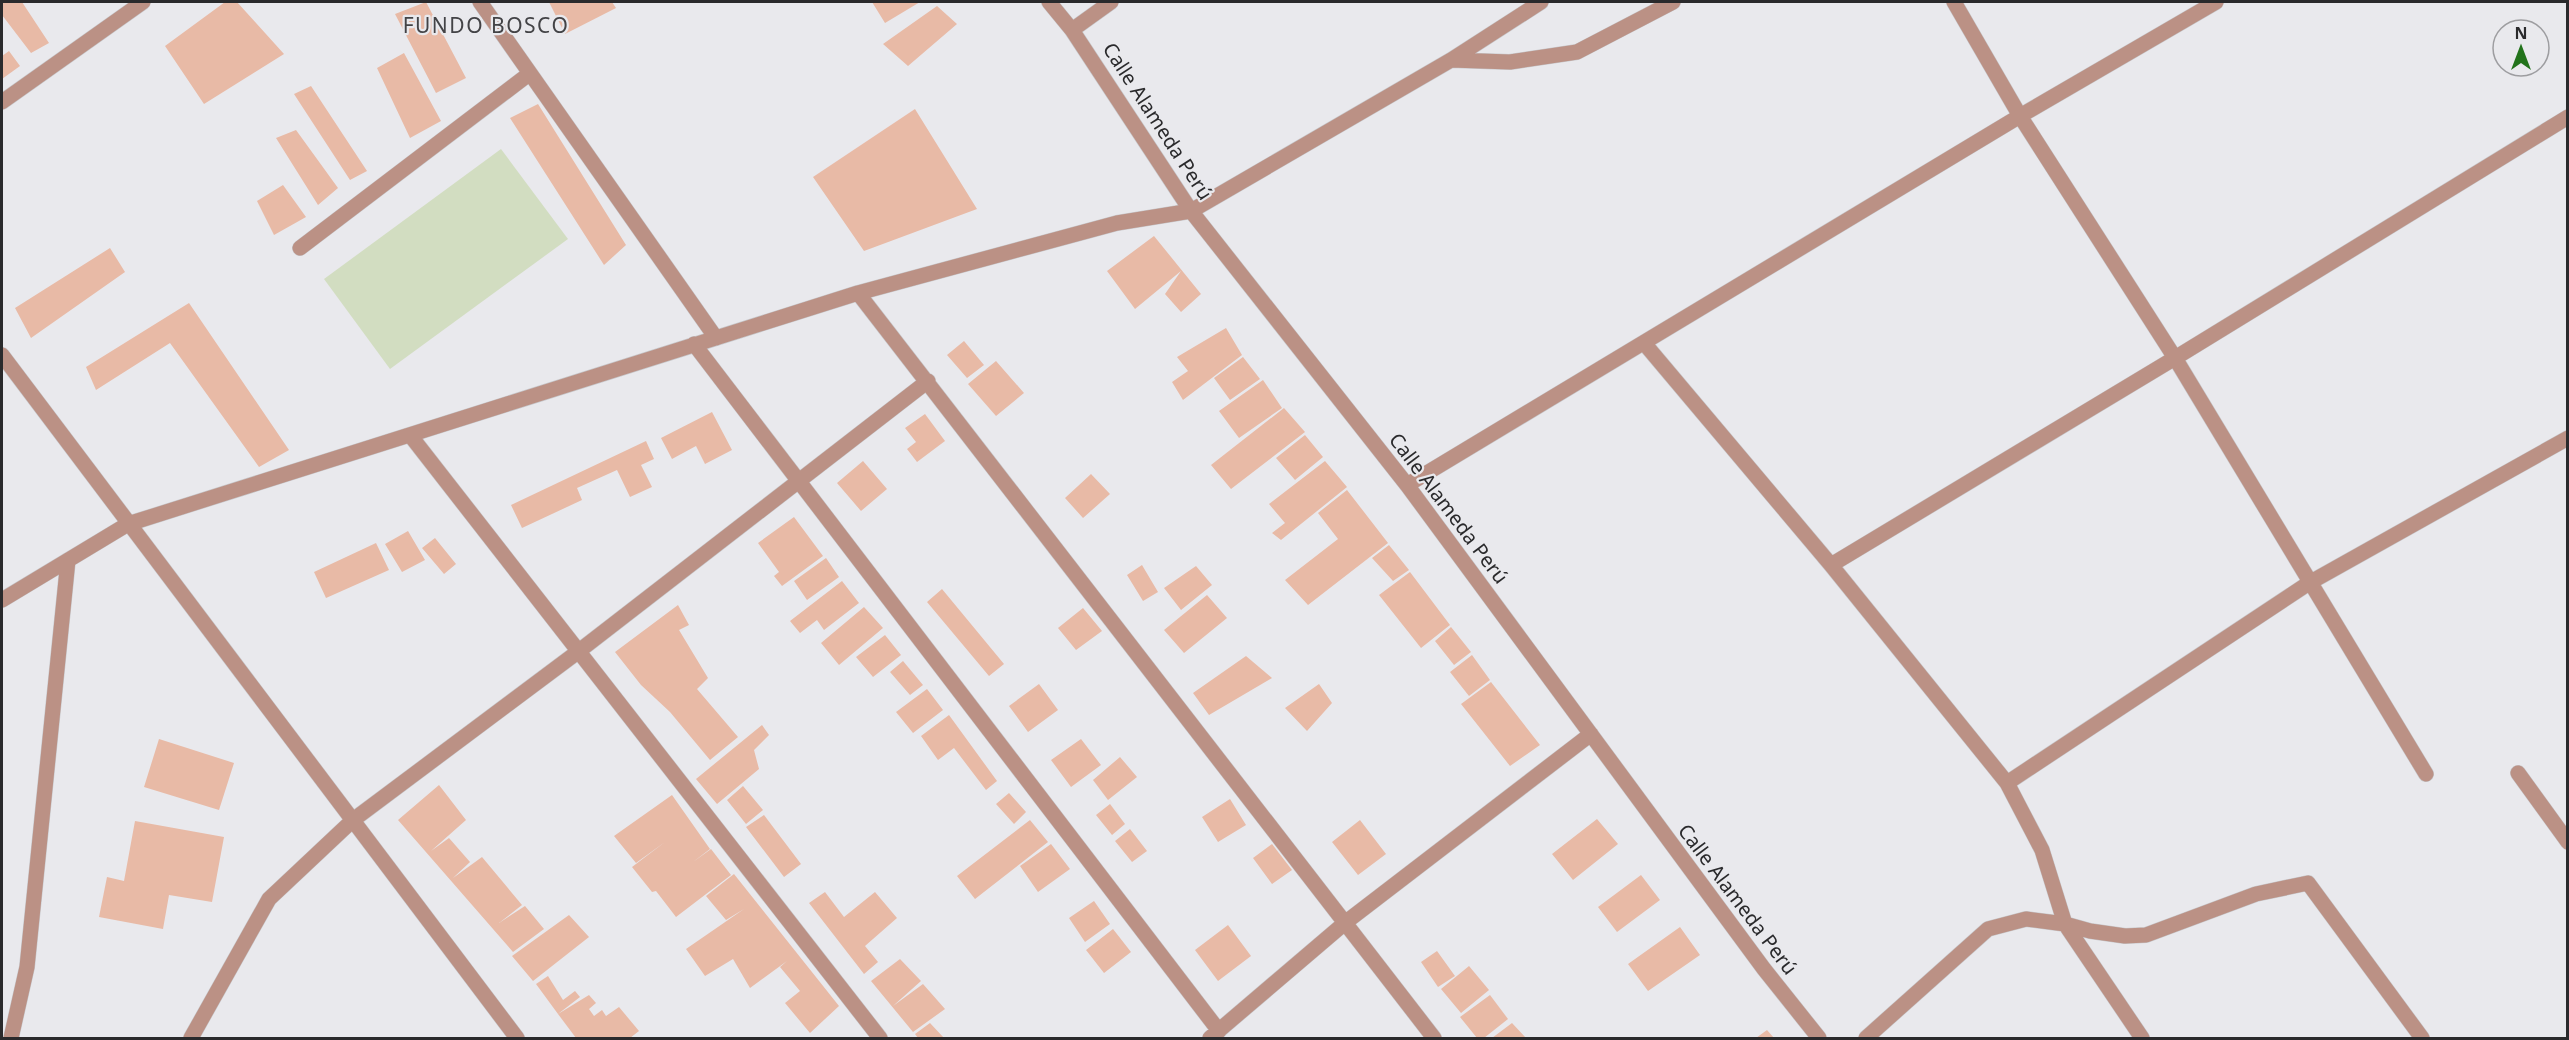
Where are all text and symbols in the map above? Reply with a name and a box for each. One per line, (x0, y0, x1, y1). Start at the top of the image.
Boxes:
district label: FUNDO BOSCO (403, 11, 569, 39)
north arrow (2491, 18, 2551, 78)
text: N (2514, 22, 2528, 44)
street label: Calle Alameda Perú (1097, 37, 1219, 205)
street label: Calle Alameda Perú (1383, 427, 1515, 589)
street label: Calle Alameda Perú (1672, 818, 1804, 980)

